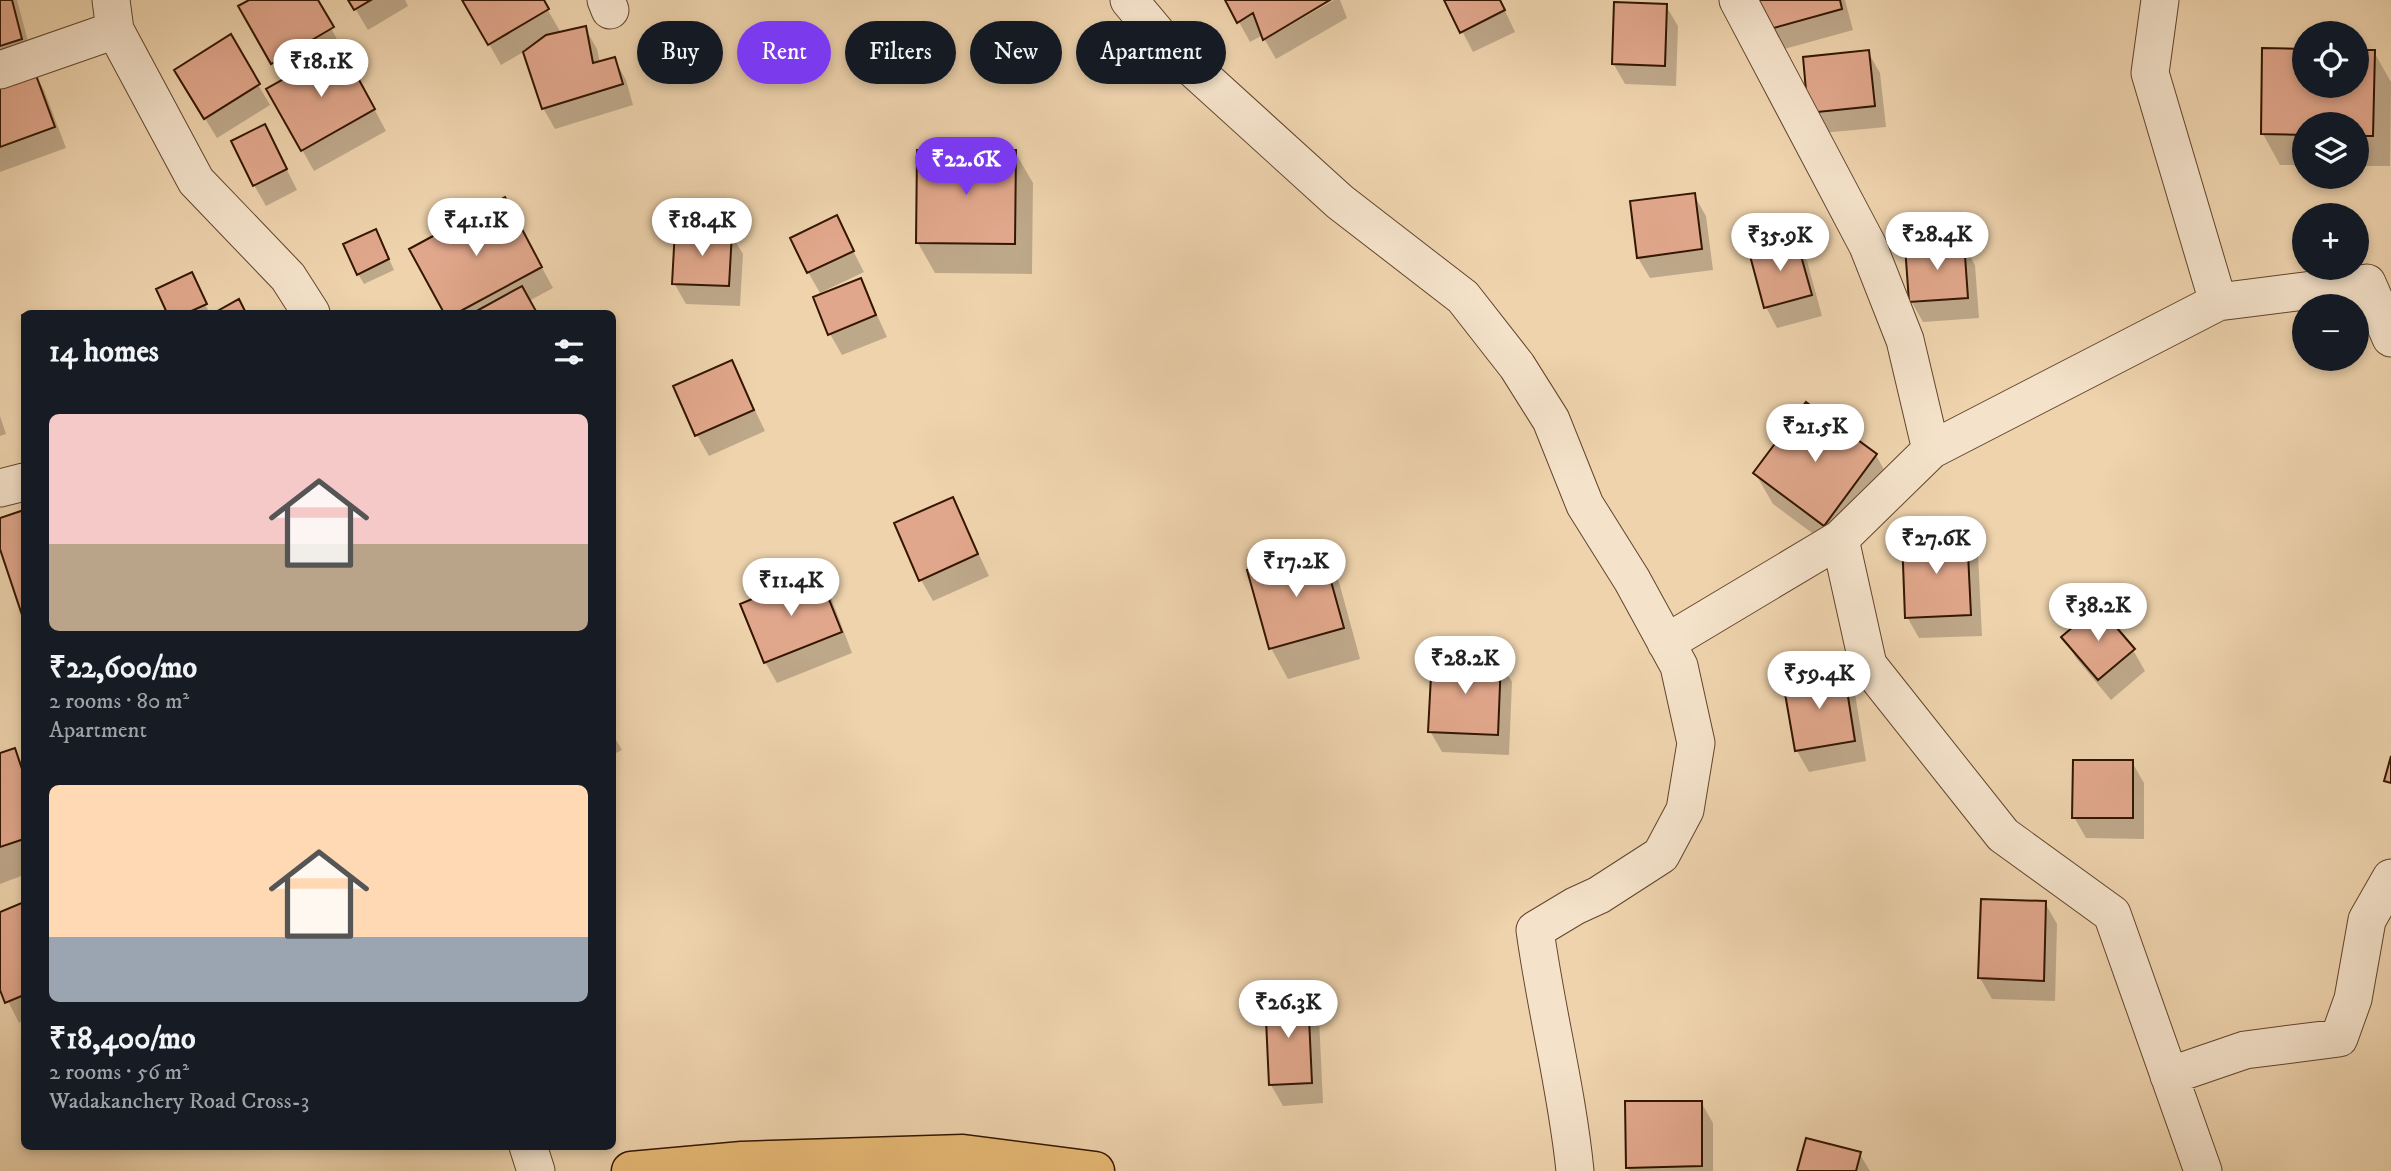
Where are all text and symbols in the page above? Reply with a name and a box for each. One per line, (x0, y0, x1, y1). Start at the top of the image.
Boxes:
chip: Buy (637, 21, 723, 84)
chip: Rent (737, 21, 831, 84)
chip: Filters (845, 21, 956, 84)
chip: New (970, 21, 1062, 84)
chip: Apartment (1076, 21, 1226, 84)
map controls (2292, 21, 2369, 371)
button: locate (2292, 21, 2369, 98)
pin: ₹18.1K (264, 40, 378, 99)
text: ₹18.1K (289, 47, 353, 76)
button: layers (2292, 112, 2369, 189)
pin: ₹22.6K (909, 138, 1023, 197)
text: ₹22.6K (931, 145, 1001, 174)
pin: ₹41.1K (419, 198, 533, 258)
pin: ₹18.4K (645, 198, 759, 258)
button: + (2292, 203, 2369, 280)
text: ₹41.1K (444, 206, 508, 235)
text: ₹18.4K (668, 206, 736, 235)
pin: ₹28.4K (1880, 212, 1994, 272)
pin: ₹35.9K (1723, 214, 1837, 273)
text: ₹28.4K (1901, 220, 1973, 249)
text: ₹35.9K (1747, 221, 1813, 250)
button: − (2292, 294, 2369, 371)
icon: filters (550, 333, 588, 371)
text: 14 homes (49, 334, 159, 371)
pin: ₹21.5K (1758, 405, 1872, 464)
text: ₹21.5K (1782, 412, 1848, 441)
icon: home (256, 460, 382, 586)
pin: ₹27.6K (1879, 516, 1993, 576)
text: ₹27.6K (1901, 524, 1971, 553)
pin: ₹17.2K (1239, 540, 1353, 599)
text: ₹17.2K (1263, 547, 1329, 576)
pin: ₹11.4K (734, 558, 848, 618)
text: ₹11.4K (758, 566, 824, 595)
pin: ₹38.2K (2041, 584, 2155, 643)
text: ₹38.2K (2065, 591, 2131, 620)
pin: ₹28.2K (1408, 636, 1522, 696)
text: ₹28.2K (1431, 644, 1499, 673)
text: ₹22,600/mo (49, 650, 197, 687)
pin: ₹59.4K (1762, 652, 1876, 711)
text: ₹59.4K (1783, 659, 1855, 688)
text: 2 rooms · 80 m² (49, 687, 189, 716)
text: Apartment (49, 716, 147, 745)
icon: home (256, 831, 382, 957)
pin: ₹26.3K (1231, 981, 1345, 1040)
text: ₹26.3K (1255, 988, 1321, 1017)
text: ₹18,400/mo (49, 1021, 196, 1058)
text: 2 rooms · 56 m² (49, 1058, 189, 1087)
text: Wadakanchery Road Cross-3 (49, 1087, 309, 1116)

